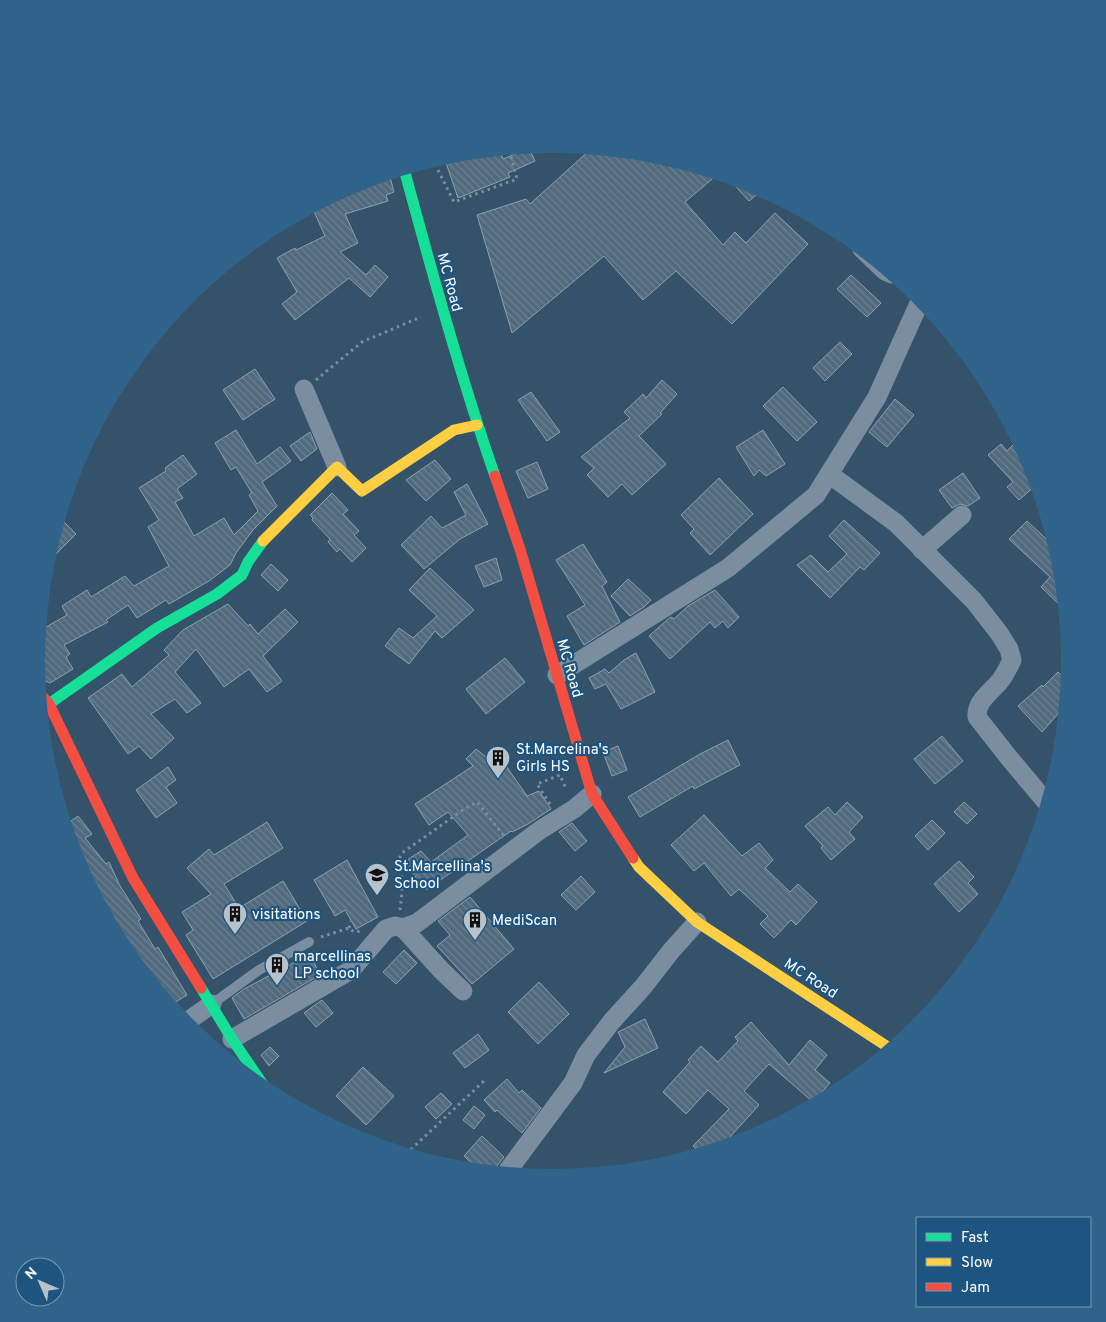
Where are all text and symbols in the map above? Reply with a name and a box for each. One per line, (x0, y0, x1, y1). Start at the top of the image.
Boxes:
street label: MC Road (432, 251, 465, 314)
street label: MC Road (551, 637, 586, 700)
place label: St.Marcelina's Girls HS (516, 741, 609, 777)
building icon: St.Marcelina's Girls HS (485, 745, 511, 779)
place label: St.Marcellina's School (394, 858, 491, 894)
school or university icon: St.Marcellina's School (364, 862, 390, 896)
building icon: visitations (222, 901, 248, 935)
place label: visitations (252, 906, 320, 925)
building icon: MediScan (462, 907, 488, 941)
place label: MediScan (492, 912, 557, 931)
place label: marcellinas LP school (294, 948, 371, 984)
building icon: marcellinas LP school (264, 952, 290, 986)
street label: MC Road (780, 955, 841, 1004)
legend (916, 1217, 1091, 1307)
text: Fast (961, 1229, 989, 1248)
text: Slow (961, 1254, 993, 1273)
north arrow (15, 1257, 65, 1307)
text: N (22, 1264, 41, 1283)
text: Jam (961, 1279, 990, 1298)

